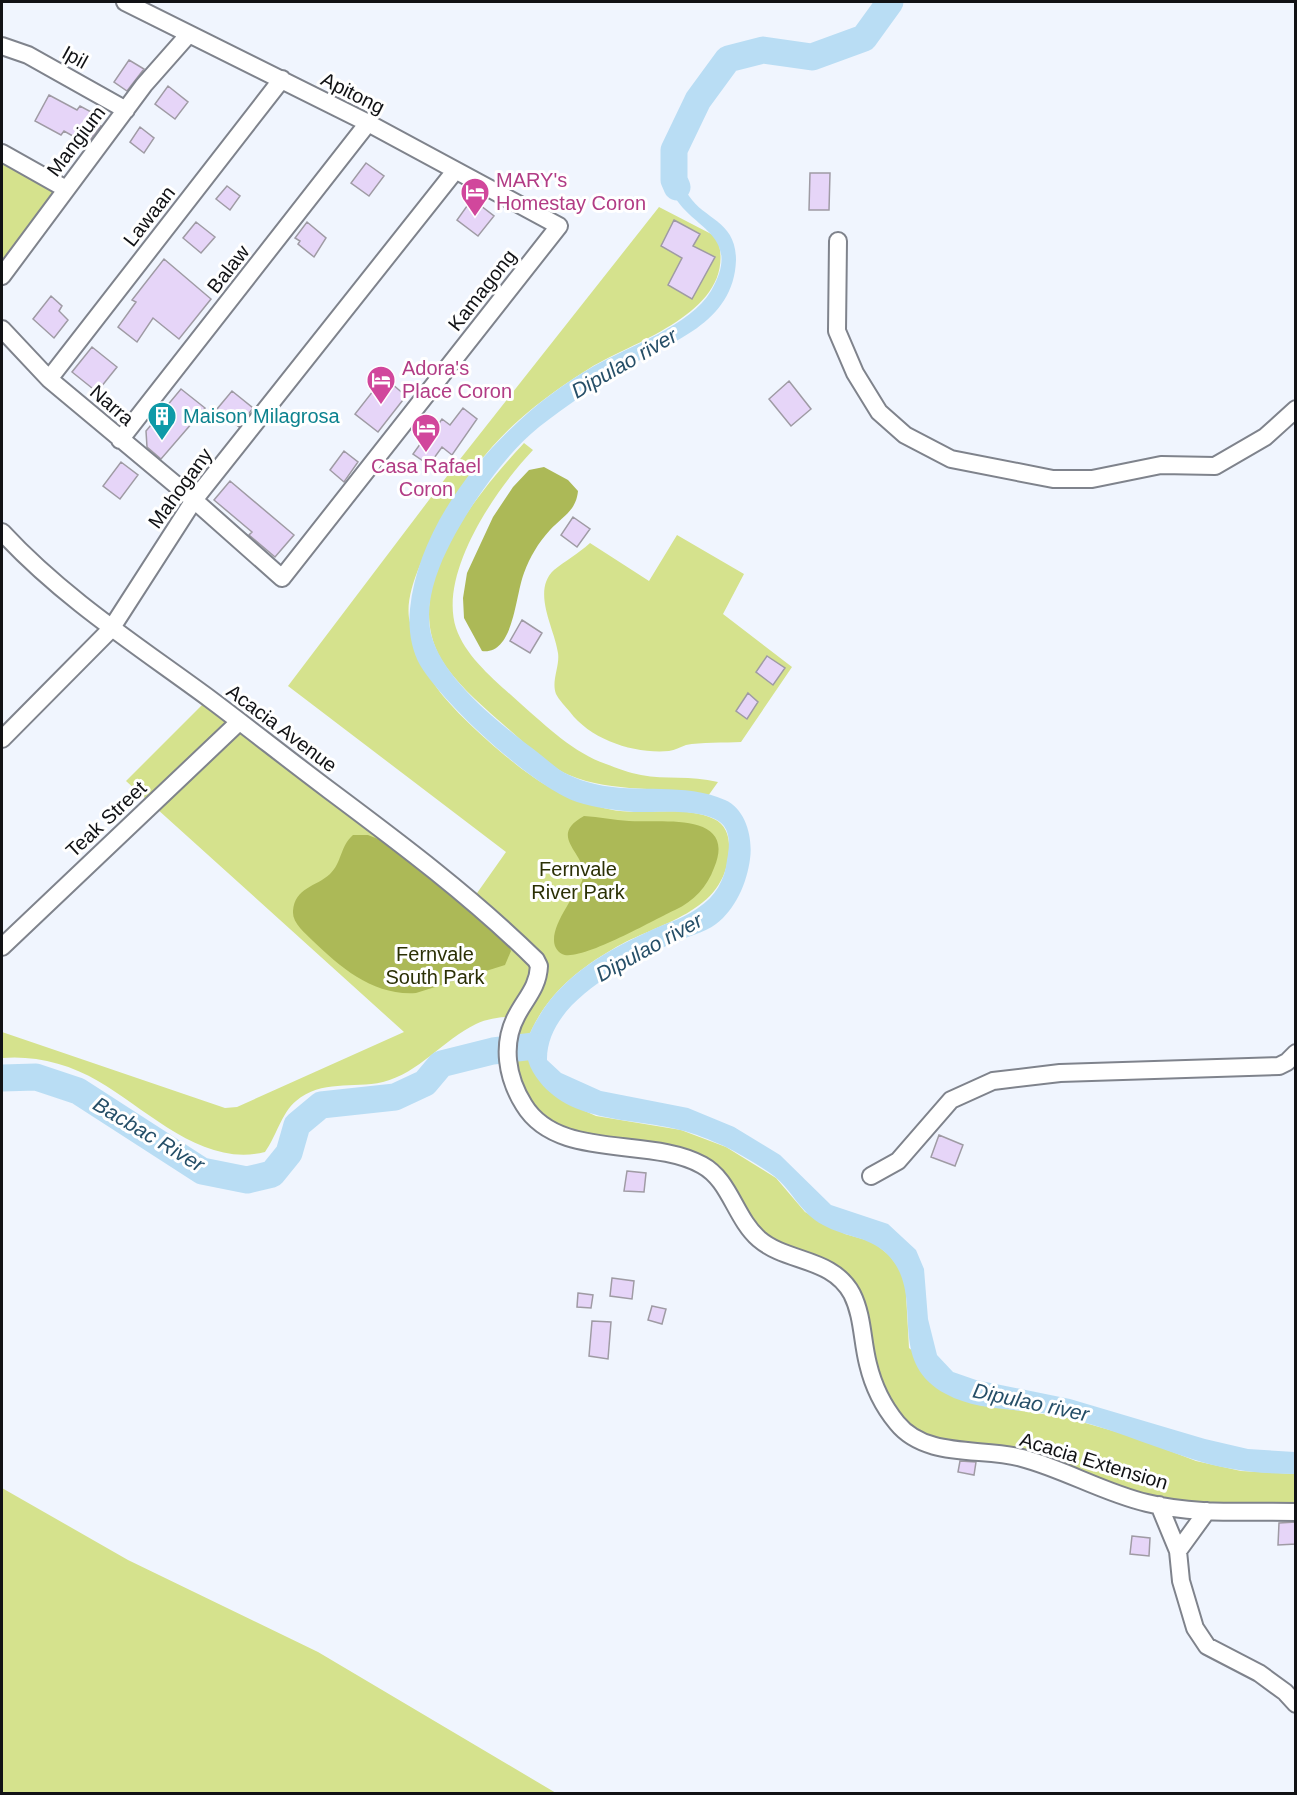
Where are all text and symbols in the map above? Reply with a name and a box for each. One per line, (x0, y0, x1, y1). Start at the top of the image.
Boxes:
street label: Ipil (58, 41, 92, 73)
street label: Apitong (318, 68, 388, 118)
street label: Mangium (42, 102, 110, 180)
place label: MARY's Homestay Coron (496, 169, 646, 214)
hotel icon: MARY's Homestay Coron (459, 176, 491, 218)
street label: Lawaan (119, 182, 179, 250)
street label: Balaw (203, 240, 254, 297)
street label: Kamagong (444, 245, 520, 335)
water label: Dipulao river (567, 323, 682, 402)
place label: Adora's Place Coron (402, 357, 512, 402)
hotel icon: Adora's Place Coron (365, 364, 397, 406)
street label: Narra (86, 380, 139, 430)
building icon: Maison Milagrosa (146, 400, 178, 442)
place label: Maison Milagrosa (183, 405, 341, 427)
hotel icon: Casa Rafael Coron (410, 412, 442, 454)
street label: Mahogany (144, 444, 216, 532)
place label: Casa Rafael Coron (371, 455, 481, 500)
street label: Acacia Avenue (223, 680, 341, 776)
street label: Teak Street (62, 776, 151, 862)
park label: Fernvale River Park (531, 858, 626, 903)
water label: Dipulao river (592, 908, 707, 986)
park label: Fernvale South Park (386, 943, 485, 988)
water label: Bacbac River (90, 1092, 209, 1177)
water label: Dipulao river (971, 1378, 1092, 1426)
street label: Acacia Extension (1017, 1428, 1171, 1494)

